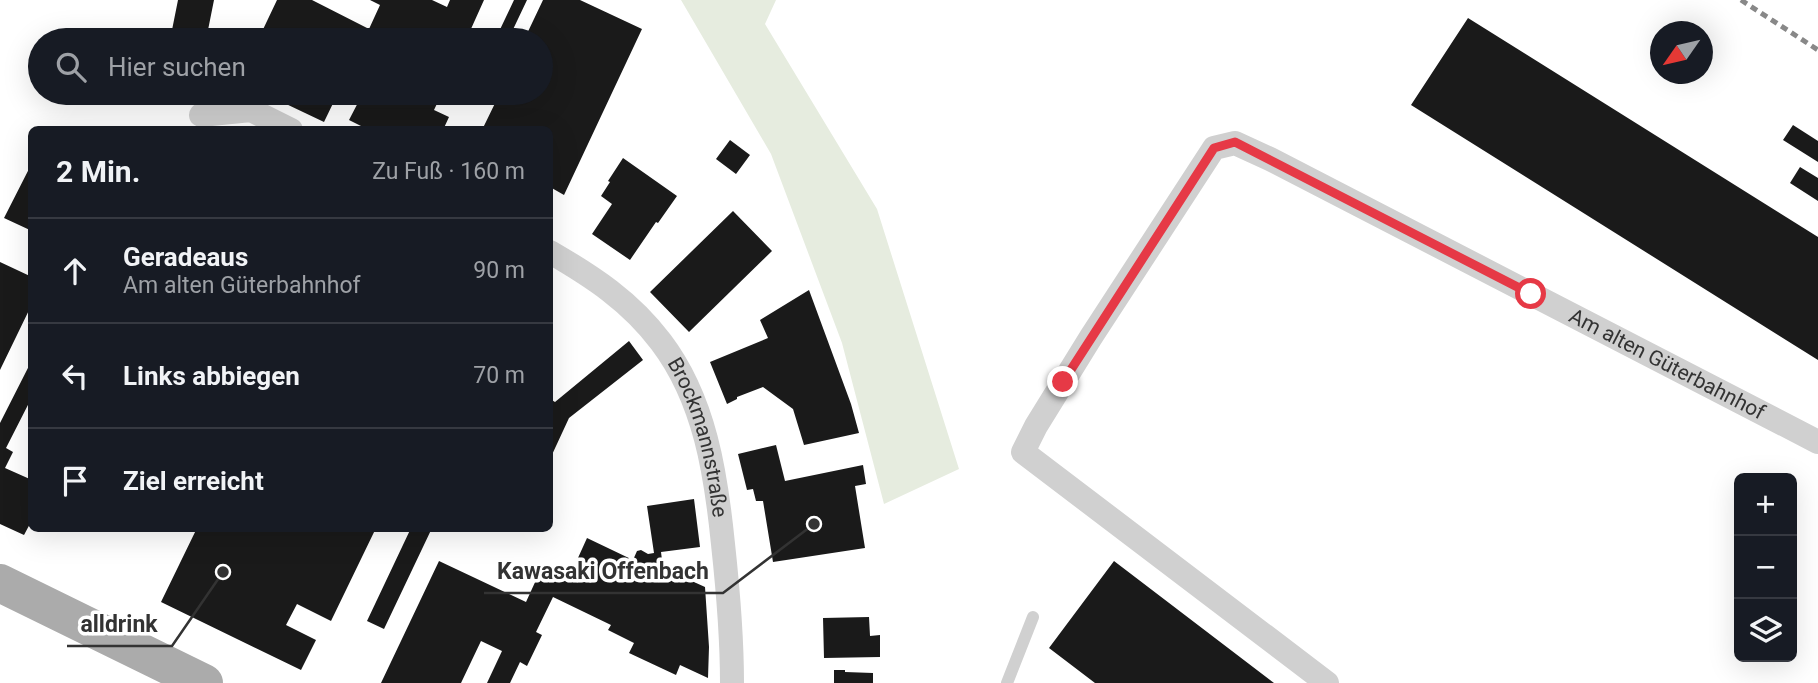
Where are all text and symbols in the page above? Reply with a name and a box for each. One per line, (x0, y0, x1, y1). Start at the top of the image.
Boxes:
north arrow (1650, 21, 1713, 84)
search box (28, 28, 553, 105)
icon: search (52, 48, 90, 86)
text: Hier suchen (108, 52, 246, 82)
text: 2 Min. (56, 154, 140, 189)
text: Zu Fuß · 160 m (372, 158, 525, 185)
text: Geradeaus (123, 242, 248, 272)
icon: ahead (56, 252, 94, 290)
text: 90 m (473, 257, 525, 284)
text: Am alten Güterbahnhof (123, 272, 361, 299)
route start (1515, 278, 1546, 309)
street label: Am alten Güterbahnhof (1565, 304, 1770, 425)
street label: Brockmannstraße (663, 353, 732, 519)
icon: left (56, 357, 94, 395)
text: Links abbiegen (123, 361, 300, 391)
text: 70 m (473, 362, 525, 389)
route end (1047, 366, 1078, 397)
icon: arrive (56, 462, 94, 500)
text: Ziel erreicht (123, 466, 264, 496)
map controls (1734, 473, 1797, 662)
button: + (1734, 473, 1797, 536)
button: − (1734, 536, 1797, 599)
callout: Kawasaki Offenbach (484, 549, 723, 593)
text: Kawasaki Offenbach (497, 558, 709, 585)
button: layers (1734, 599, 1797, 662)
callout: alldrink (67, 602, 172, 646)
text: alldrink (80, 611, 158, 638)

